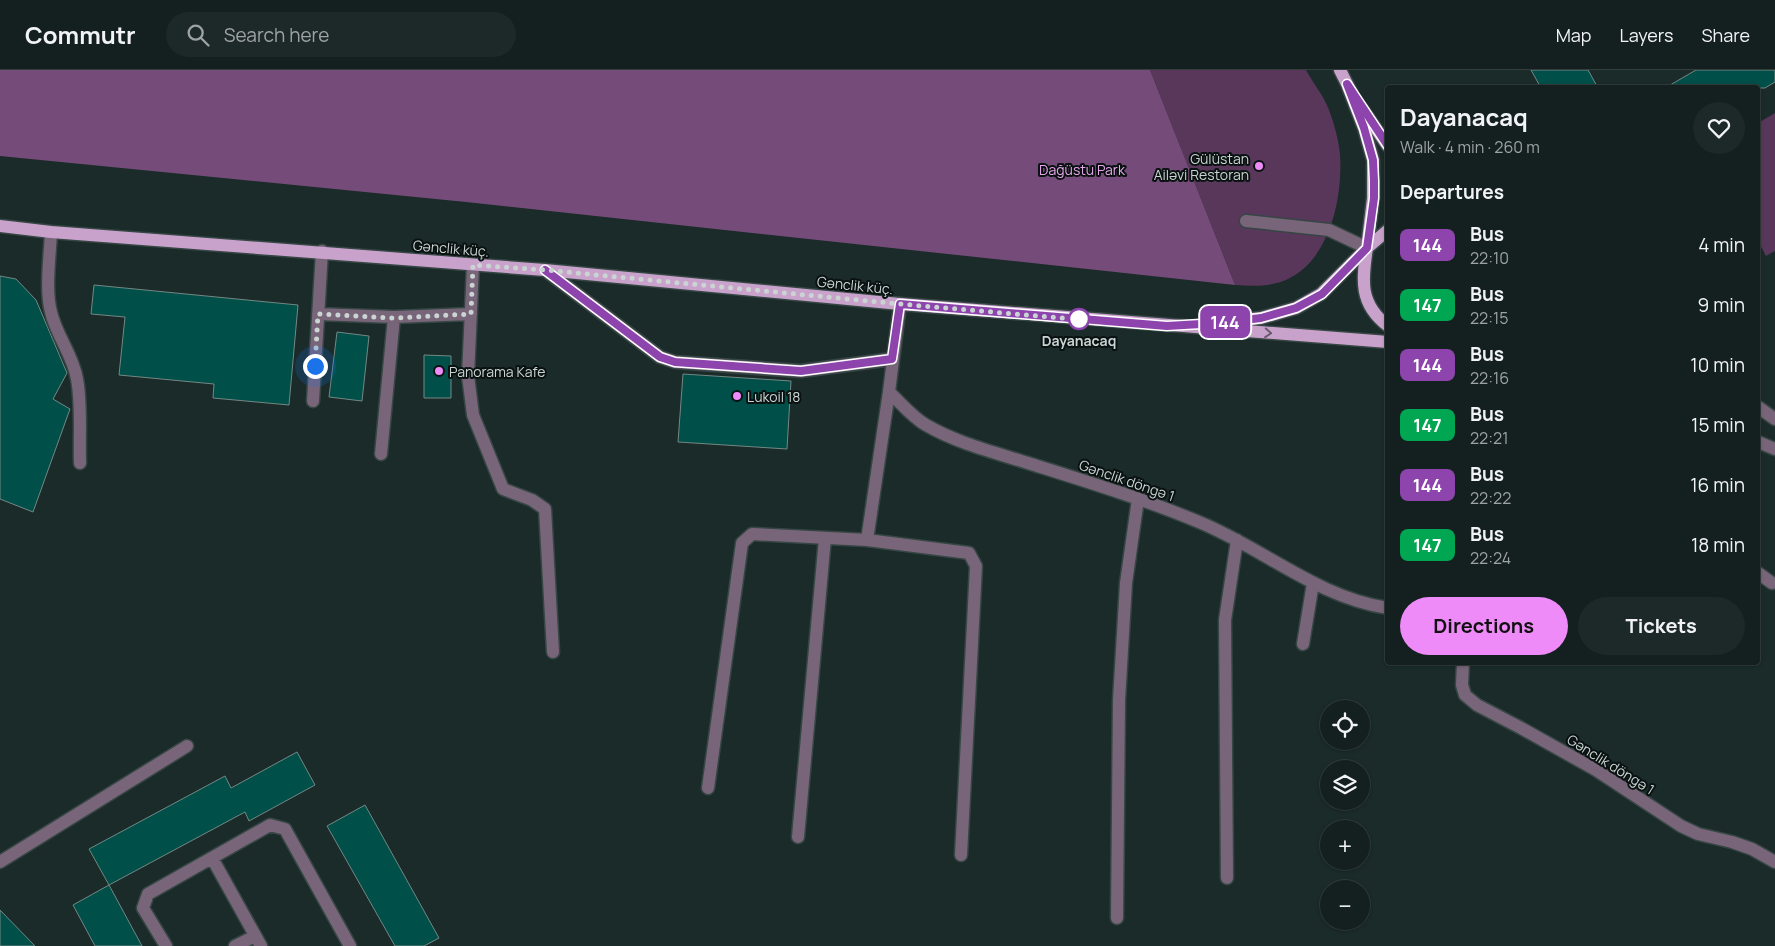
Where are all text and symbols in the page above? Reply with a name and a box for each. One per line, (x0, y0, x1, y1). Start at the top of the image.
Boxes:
search box (166, 12, 516, 57)
text: Commutr (25, 18, 136, 51)
icon: search (184, 21, 212, 49)
text: Search here (224, 22, 329, 48)
text: Map (1556, 23, 1591, 47)
text: Layers (1619, 23, 1673, 47)
text: Share (1701, 23, 1750, 47)
text: Dayanacaq (1400, 100, 1528, 133)
button: heart (1693, 102, 1745, 154)
text: Walk · 4 min · 260 m (1400, 136, 1540, 158)
place label: Gülüstan Ailəvi Restoran (1154, 149, 1249, 184)
park label: Dağüstu Park (1039, 160, 1126, 179)
marker: Gülüstan Ailəvi Restoran (1253, 160, 1265, 172)
text: Departures (1400, 179, 1504, 205)
text: Bus (1470, 221, 1504, 247)
text: 4 min (1698, 232, 1745, 258)
text: 144 (1413, 233, 1442, 257)
street label: Gənclik küç. (412, 235, 490, 261)
text: 22:10 (1470, 247, 1509, 269)
street label: Gənclik küç. (816, 272, 894, 298)
text: Bus (1470, 281, 1504, 307)
text: 9 min (1698, 292, 1745, 318)
text: 147 (1413, 293, 1442, 317)
line badge: 144 (1196, 306, 1254, 338)
text: 22:15 (1470, 307, 1509, 329)
marker: Dayanacaq (1068, 308, 1090, 330)
text: 144 (1210, 310, 1240, 334)
one-way arrow (1264, 327, 1272, 338)
place label: Dayanacaq (1042, 331, 1116, 350)
text: Bus (1470, 341, 1504, 367)
text: 10 min (1690, 352, 1745, 378)
text: 144 (1413, 353, 1442, 377)
your location (303, 354, 328, 379)
place label: Panorama Kafe (449, 362, 545, 381)
marker: Panorama Kafe (433, 365, 445, 377)
text: 22:16 (1470, 367, 1509, 389)
place label: Lukoil 18 (747, 387, 800, 406)
marker: Lukoil 18 (731, 390, 743, 402)
text: Bus (1470, 401, 1504, 427)
text: 15 min (1691, 412, 1745, 438)
text: 147 (1413, 413, 1442, 437)
text: 22:21 (1470, 427, 1508, 449)
street label: Gənclik döngə 1 (1077, 455, 1177, 505)
text: Bus (1470, 461, 1504, 487)
text: 16 min (1690, 472, 1745, 498)
text: 144 (1413, 473, 1442, 497)
text: 22:22 (1470, 487, 1511, 509)
text: Bus (1470, 521, 1504, 547)
text: 18 min (1691, 532, 1745, 558)
text: 147 (1413, 533, 1442, 557)
text: 22:24 (1470, 547, 1511, 569)
button: Directions (1400, 597, 1568, 655)
button: Tickets (1578, 597, 1745, 655)
map controls (1320, 700, 1370, 930)
button: locate (1320, 700, 1370, 750)
street label: Gənclik döngə 1 (1564, 730, 1658, 798)
button: layers (1320, 760, 1370, 810)
button: + (1320, 820, 1370, 870)
button: − (1320, 880, 1370, 930)

